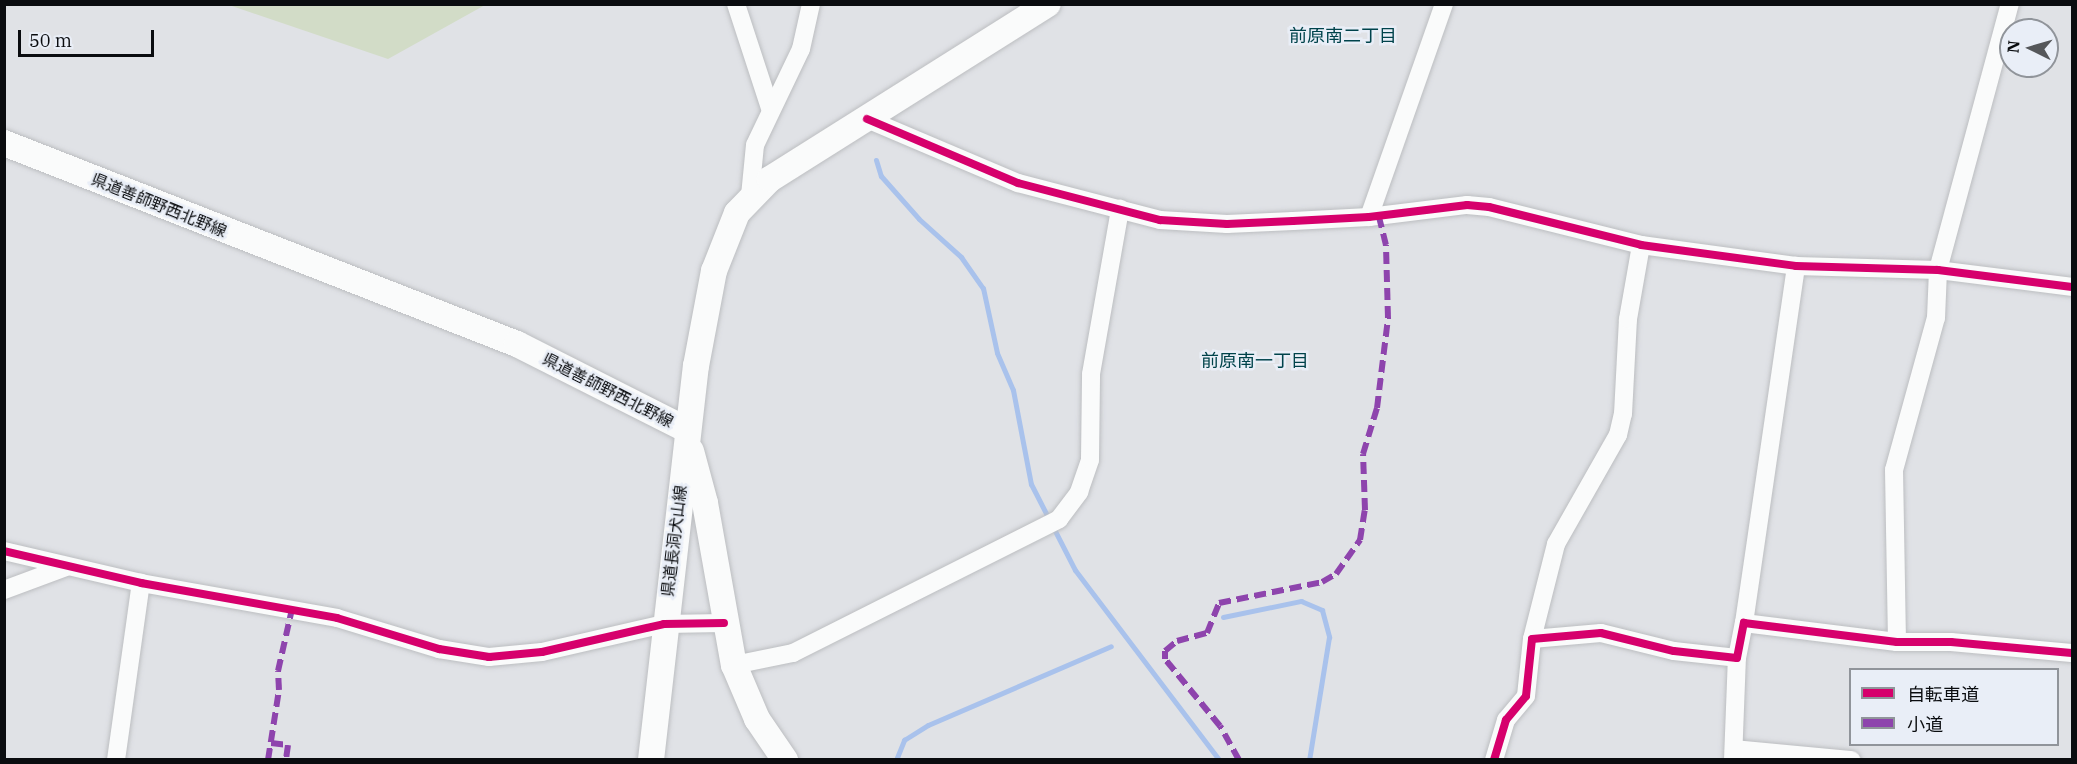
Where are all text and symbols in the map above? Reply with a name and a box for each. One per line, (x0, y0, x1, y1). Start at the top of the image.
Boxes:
scale bar (21, 18, 158, 56)
north arrow (1999, 18, 2059, 78)
district label: 前原南二丁目 (1289, 25, 1397, 47)
text: 50 m (29, 29, 72, 52)
text: N (2003, 39, 2024, 54)
street label: 県道善師野西北野線 (89, 169, 229, 241)
street label: 県道善師野西北野線 (539, 349, 677, 431)
district label: 前原南一丁目 (1201, 350, 1309, 372)
street label: 県道長洞犬山線 (658, 484, 690, 598)
legend (1849, 668, 2059, 746)
text: 自転車道 (1907, 683, 1979, 706)
text: 小道 (1907, 713, 1943, 736)

